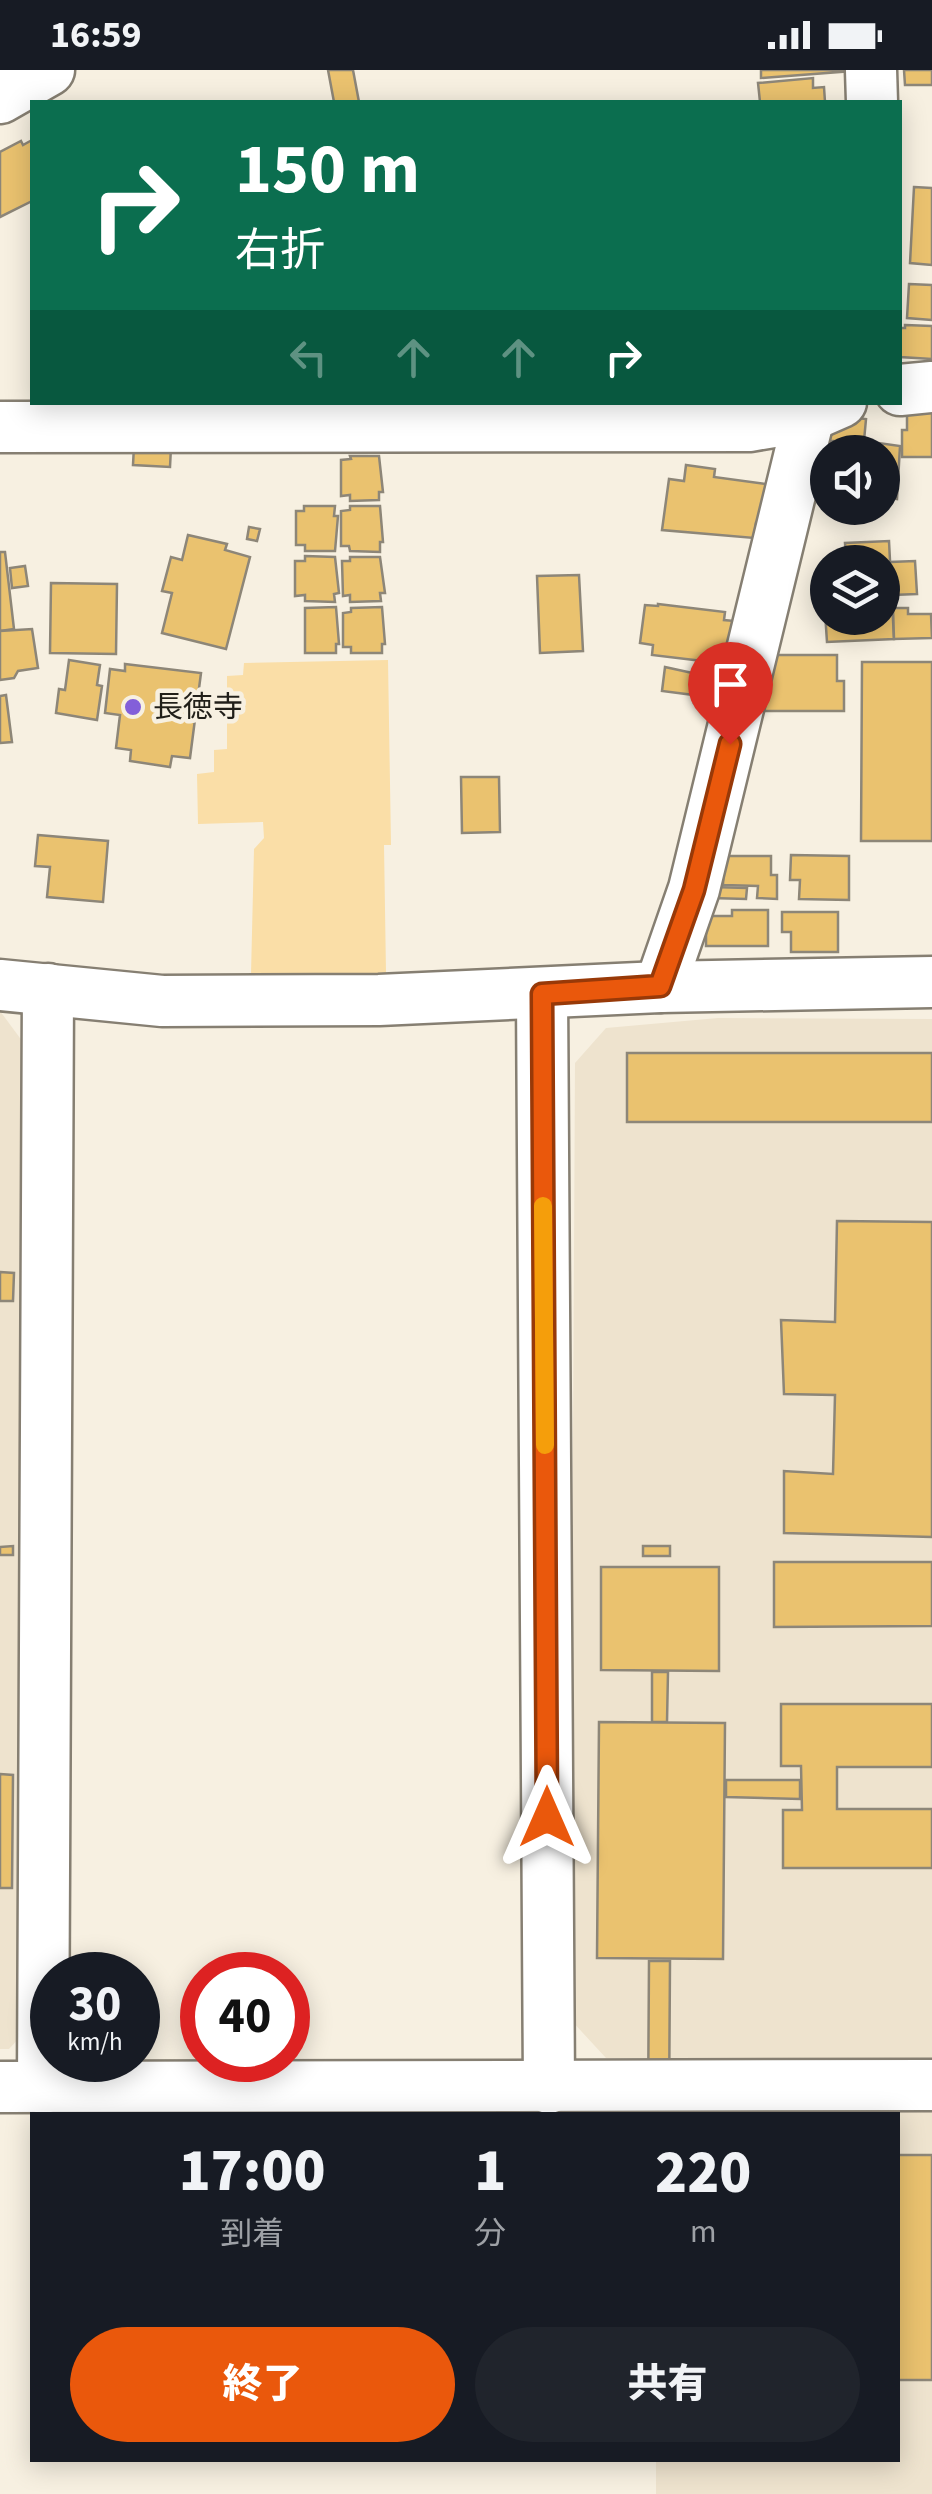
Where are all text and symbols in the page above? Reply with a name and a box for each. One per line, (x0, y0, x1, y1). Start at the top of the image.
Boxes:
text: 16:59 (50, 8, 142, 62)
text: 150 m (235, 120, 420, 220)
icon: right (70, 140, 200, 270)
text: 右折 (235, 219, 325, 283)
icon: left (281, 330, 336, 385)
icon: ahead (386, 330, 441, 385)
icon: ahead (491, 330, 546, 385)
icon: right (596, 330, 651, 385)
map controls (810, 435, 900, 635)
button: sound (810, 435, 900, 525)
button: layers (810, 545, 900, 635)
pin (688, 642, 773, 745)
icon: arrive (703, 657, 758, 712)
place label: 長徳寺 (153, 686, 243, 729)
marker: 長徳寺 (122, 696, 144, 718)
position arrow (495, 1765, 599, 1869)
speed limit sign: 40 (180, 1952, 310, 2082)
text: 30 (69, 1969, 121, 2040)
text: km/h (67, 2024, 123, 2060)
text: 17:00 (179, 2129, 326, 2214)
text: 1 (474, 2129, 506, 2214)
text: 220 (655, 2131, 751, 2216)
text: m (690, 2209, 716, 2255)
text: 到着 (220, 2211, 284, 2257)
text: 分 (474, 2211, 506, 2257)
button: 終了 (70, 2327, 455, 2442)
button: 共有 (475, 2327, 860, 2442)

